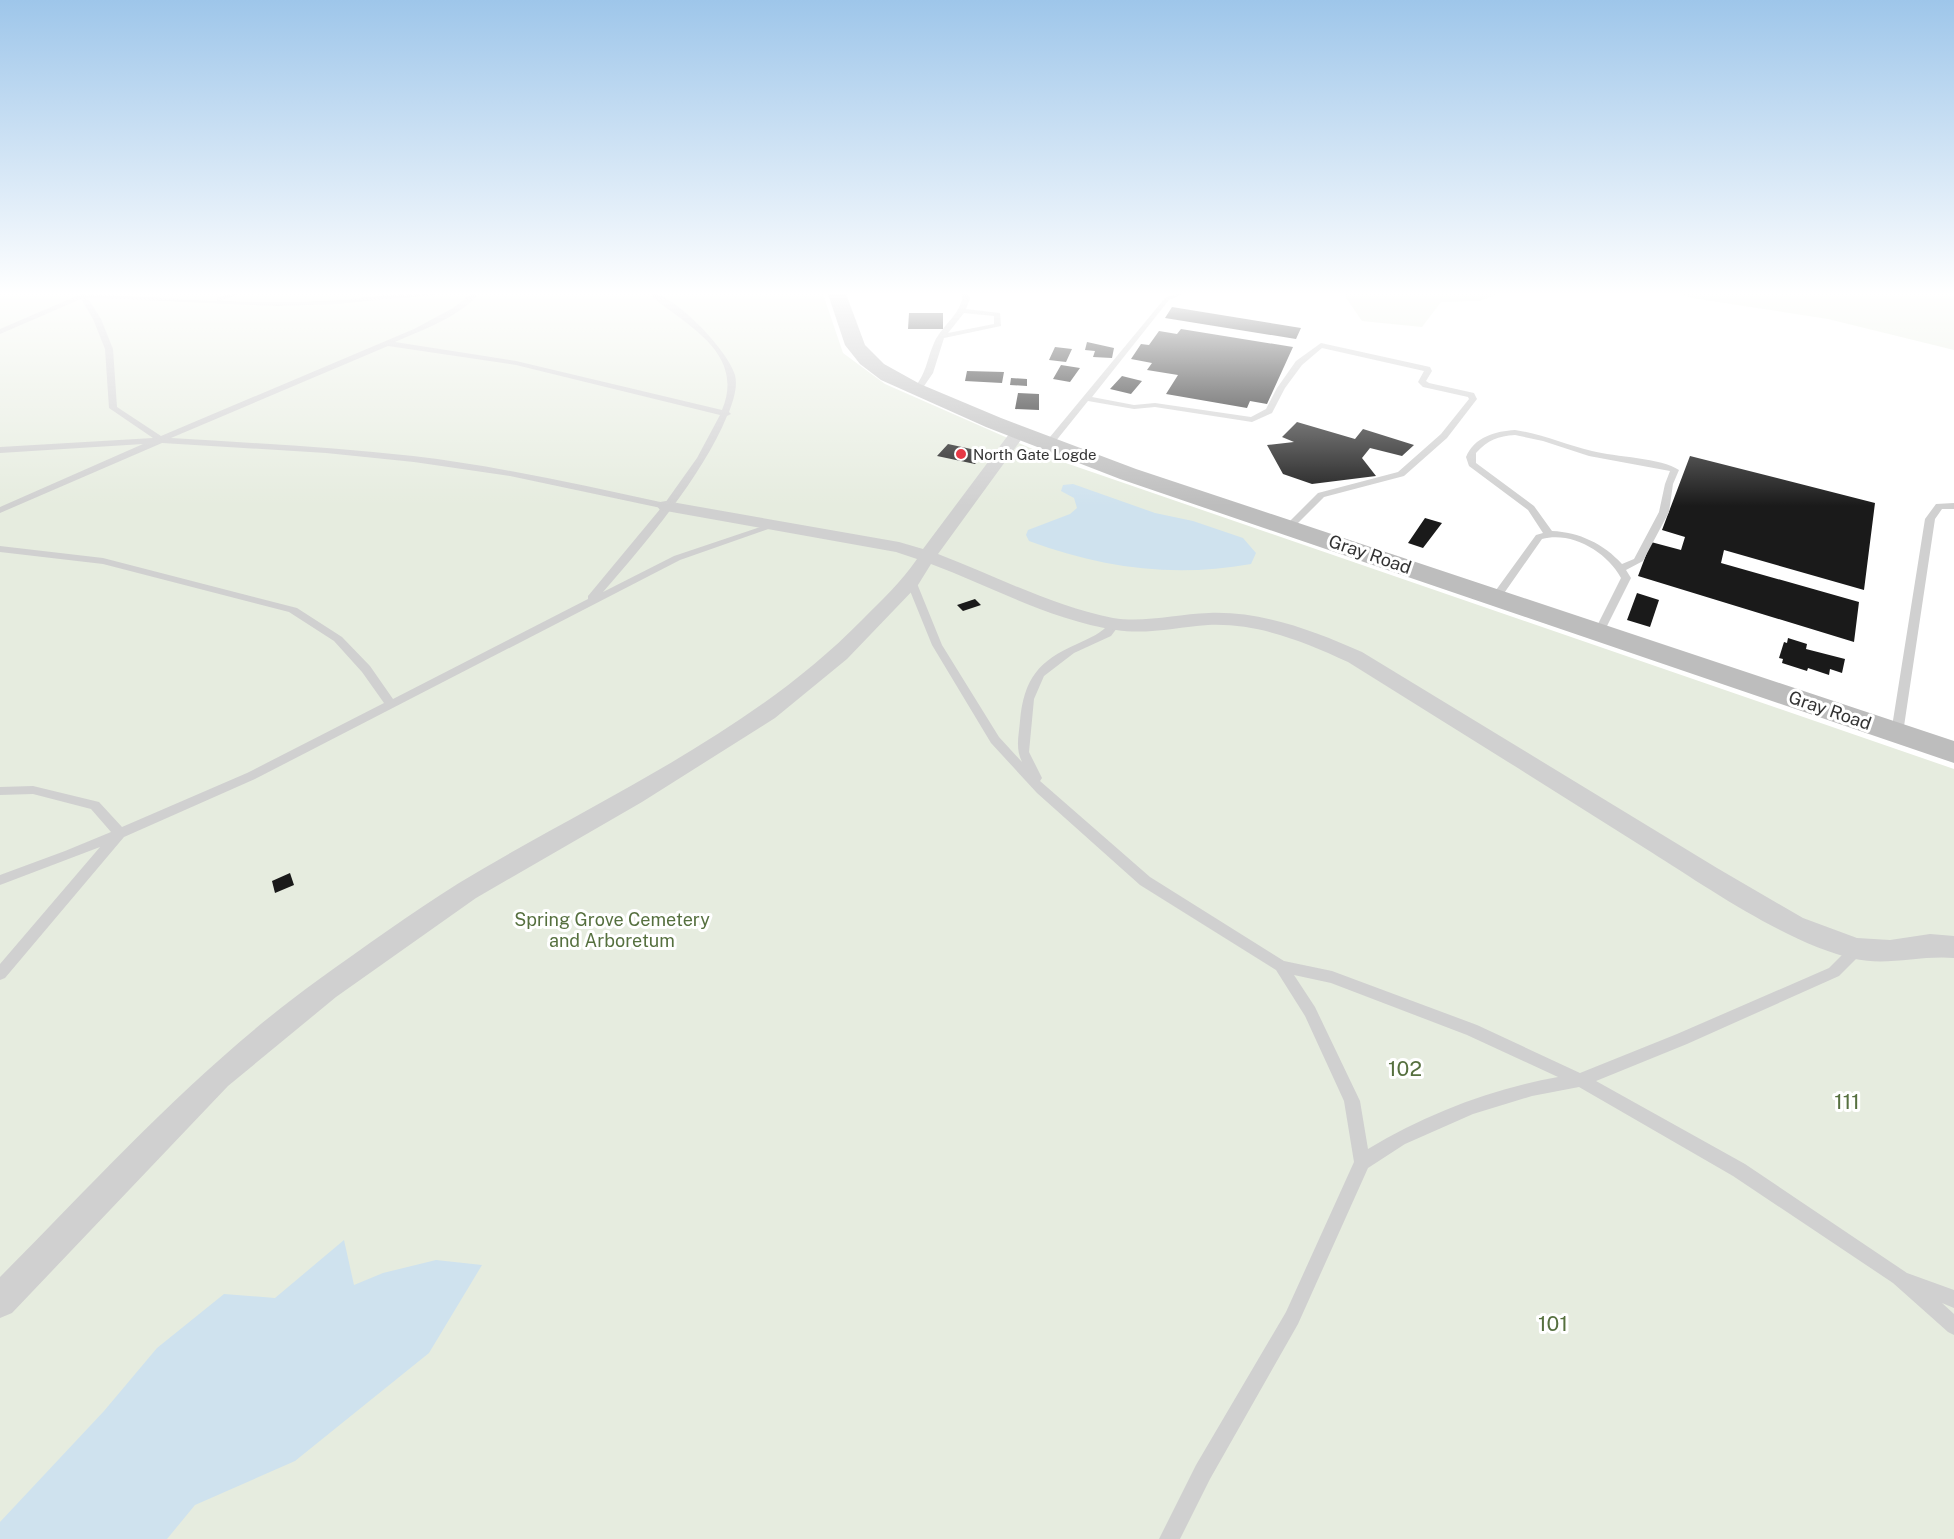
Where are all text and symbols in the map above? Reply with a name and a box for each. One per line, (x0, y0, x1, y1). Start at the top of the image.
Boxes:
place label: North Gate Logde (973, 446, 1096, 463)
marker: North Gate Logde (954, 447, 968, 461)
street label: Gray Road (1326, 530, 1414, 578)
street label: Gray Road (1786, 686, 1874, 734)
park label: Spring Grove Cemetery and Arboretum (514, 909, 710, 951)
park label: 102 (1388, 1056, 1422, 1081)
park label: 111 (1834, 1089, 1860, 1114)
park label: 101 (1538, 1311, 1568, 1336)

